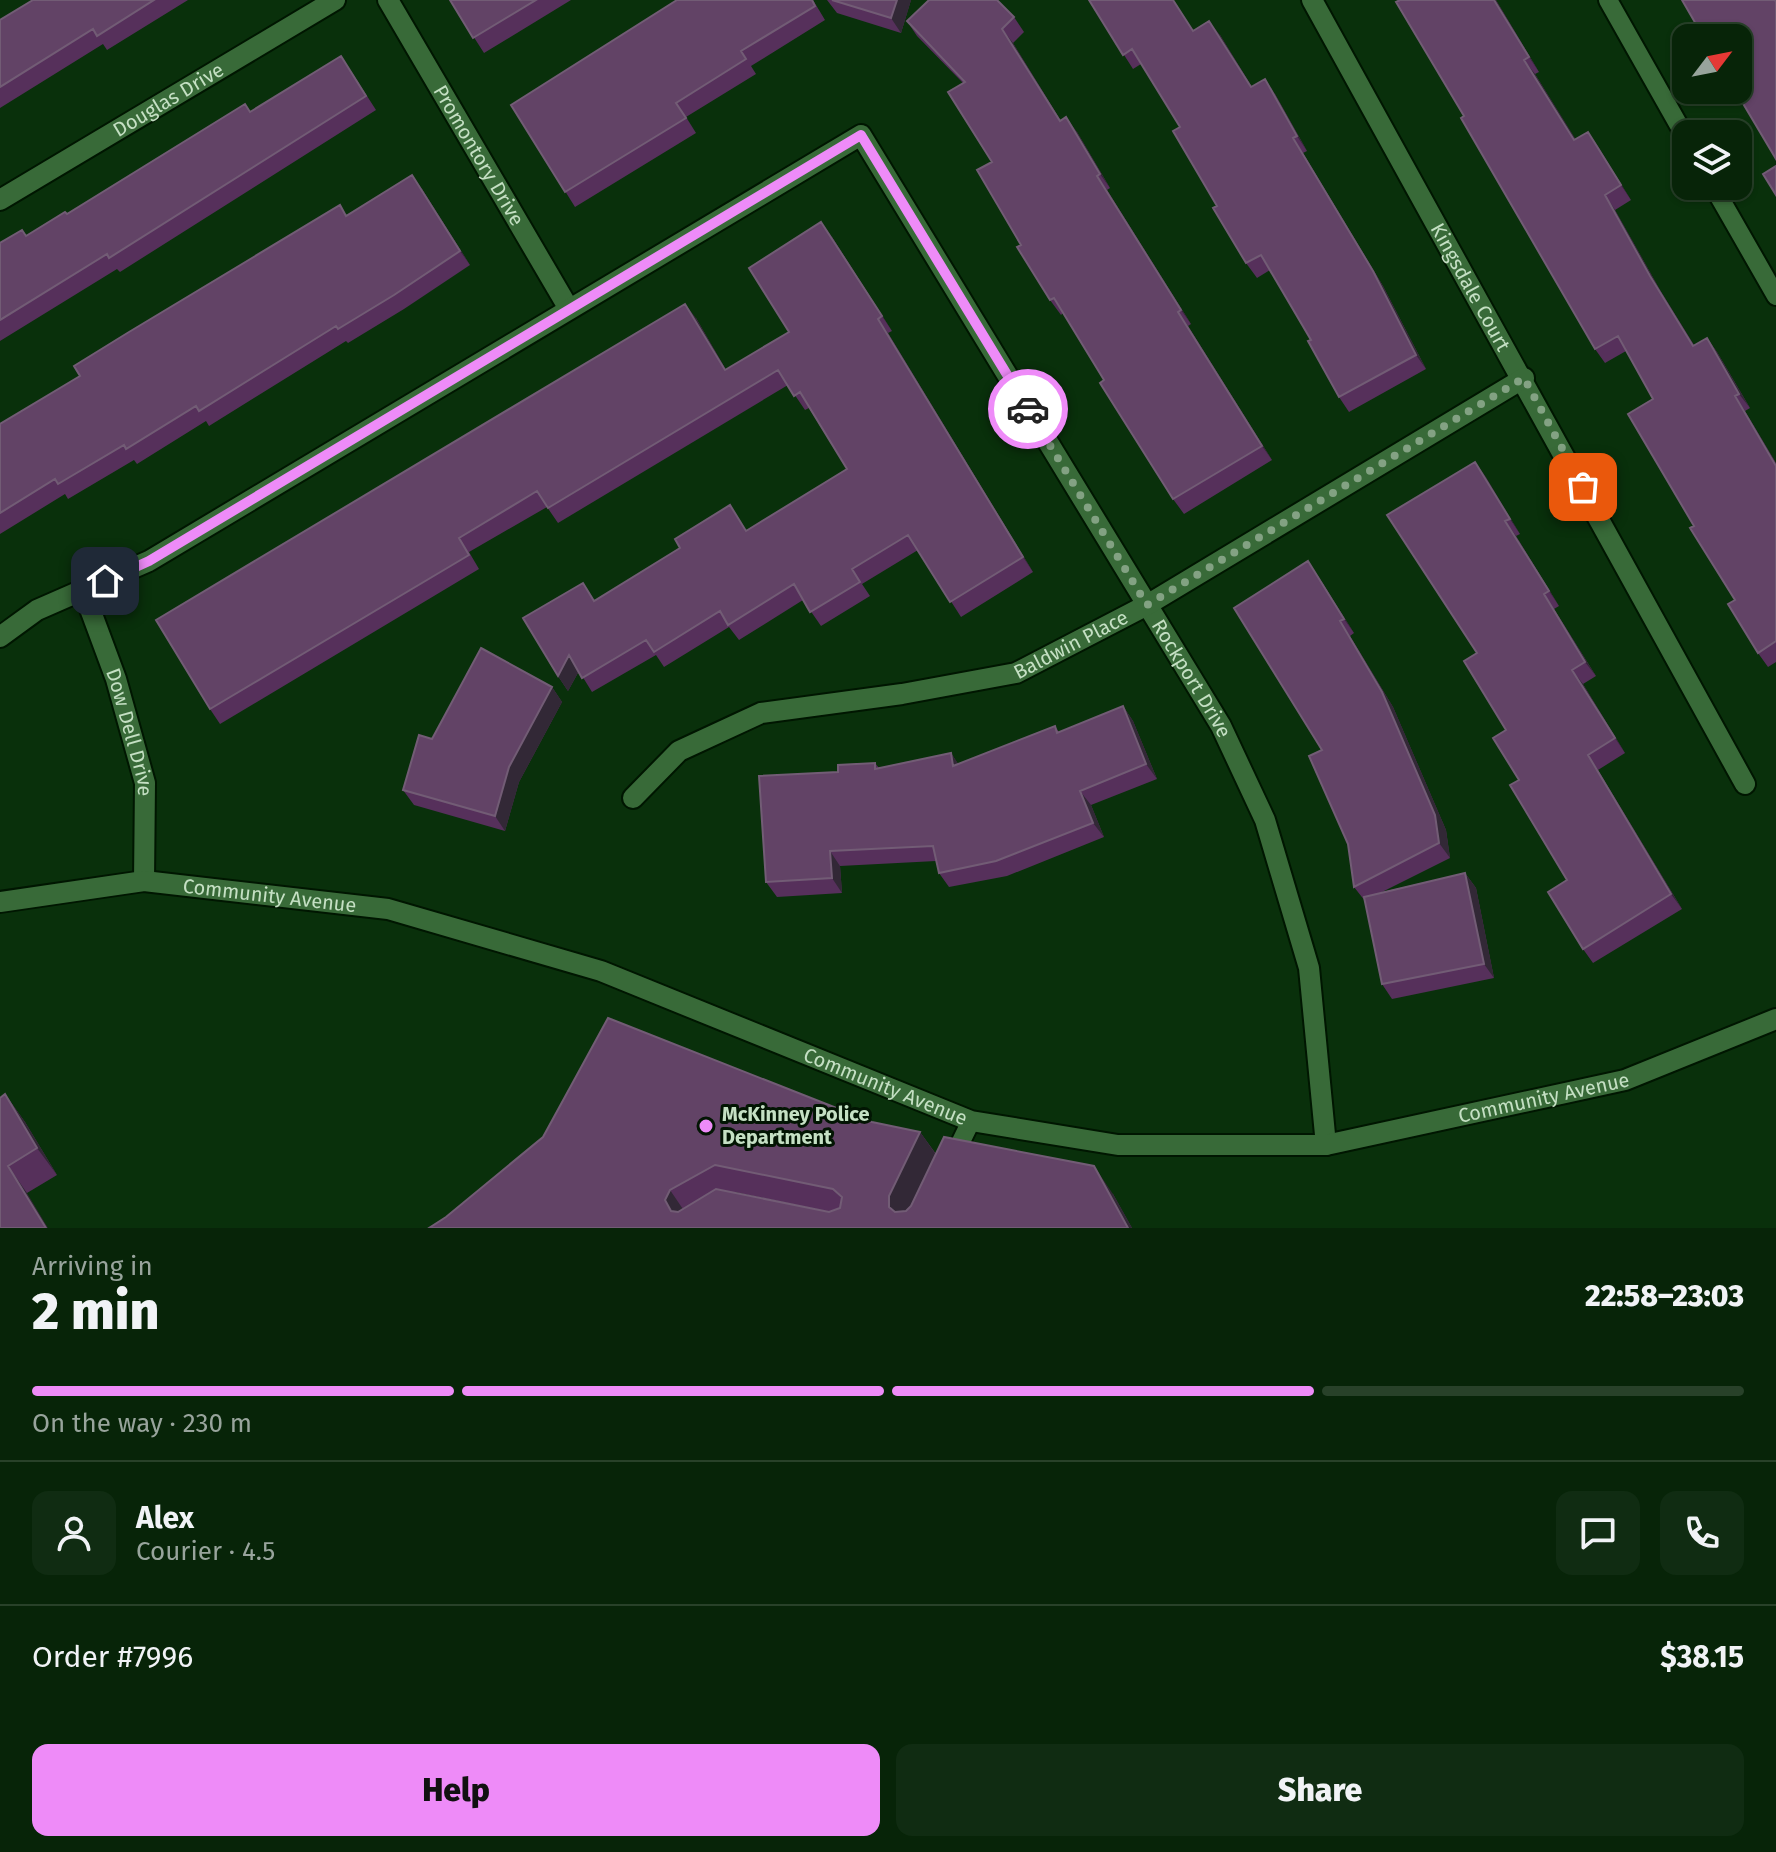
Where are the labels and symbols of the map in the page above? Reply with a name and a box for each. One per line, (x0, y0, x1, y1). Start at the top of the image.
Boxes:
north arrow (1672, 24, 1752, 104)
street label: Douglas Drive (109, 57, 228, 142)
street label: Promontory Drive (428, 81, 530, 230)
street label: Kingsdale Court (1426, 219, 1516, 356)
courier (988, 369, 1068, 449)
pin (1549, 453, 1617, 521)
pin (71, 547, 139, 615)
street label: Baldwin Place (1009, 605, 1132, 684)
street label: Rockport Drive (1147, 615, 1237, 741)
street label: Dow Dell Drive (101, 665, 157, 796)
street label: Community Avenue (182, 874, 358, 917)
street label: Community Avenue (800, 1042, 971, 1130)
street label: Community Avenue (1456, 1067, 1632, 1128)
place label: McKinney Police Department (722, 1102, 870, 1149)
marker: McKinney Police Department (697, 1117, 715, 1135)

